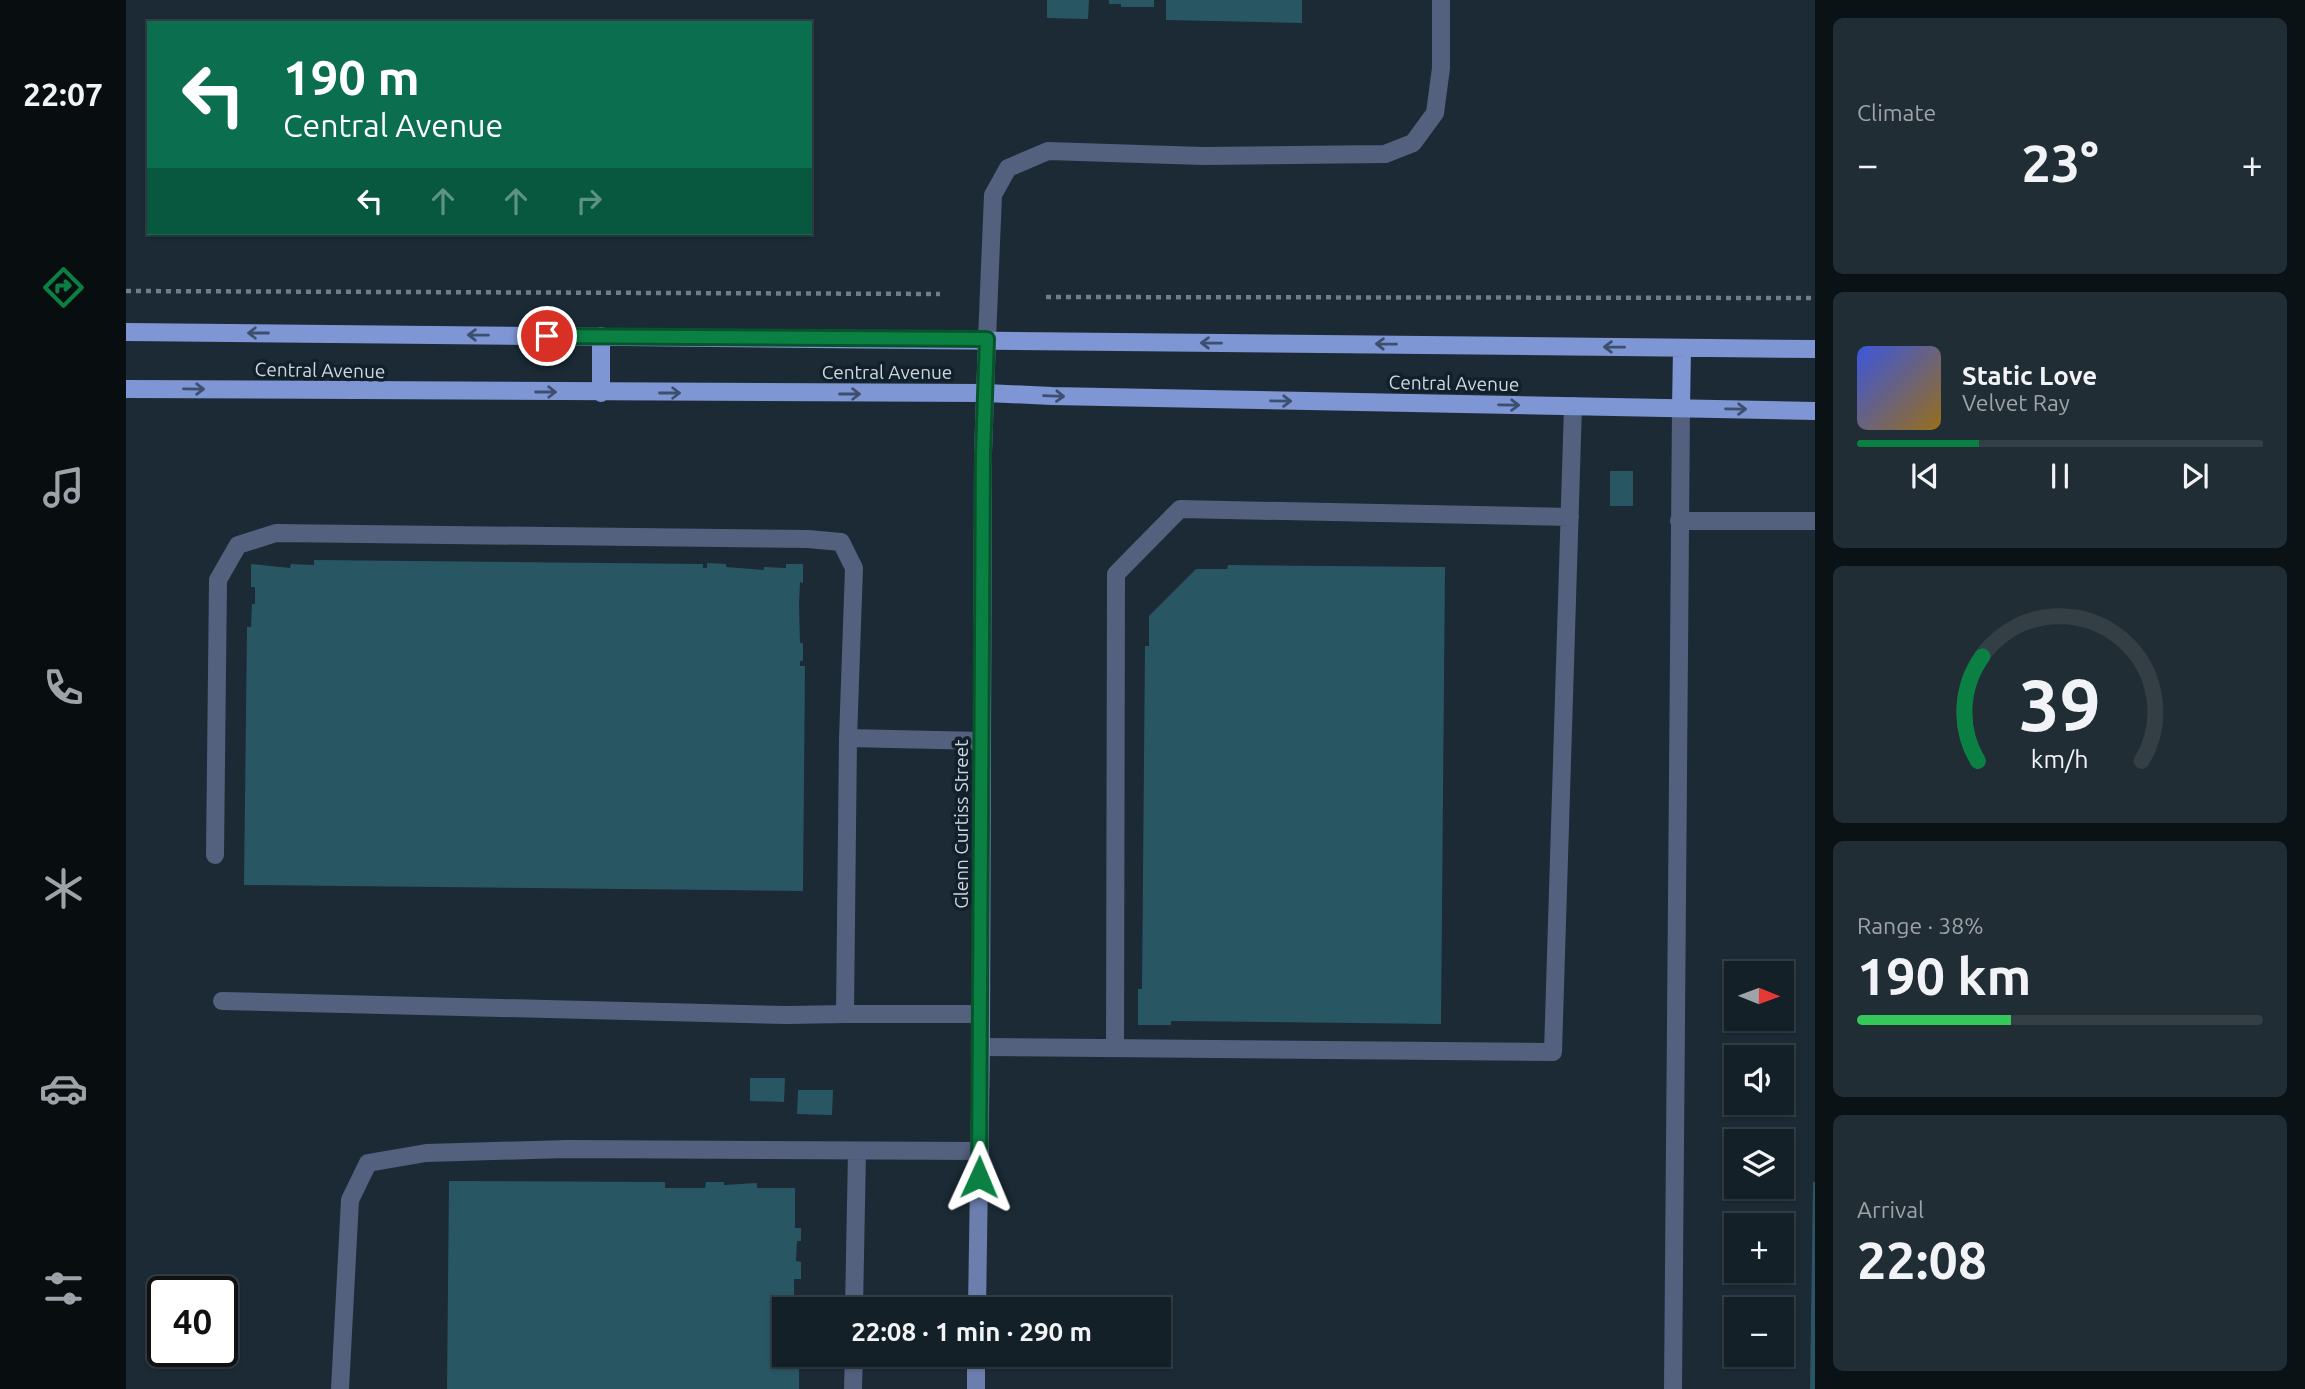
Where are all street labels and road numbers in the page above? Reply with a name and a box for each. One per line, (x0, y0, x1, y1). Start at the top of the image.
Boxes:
street label: Central Avenue (254, 358, 386, 382)
street label: Central Avenue (822, 361, 952, 383)
street label: Central Avenue (1388, 371, 1520, 395)
street label: Glenn Curtiss Street (950, 739, 972, 909)

